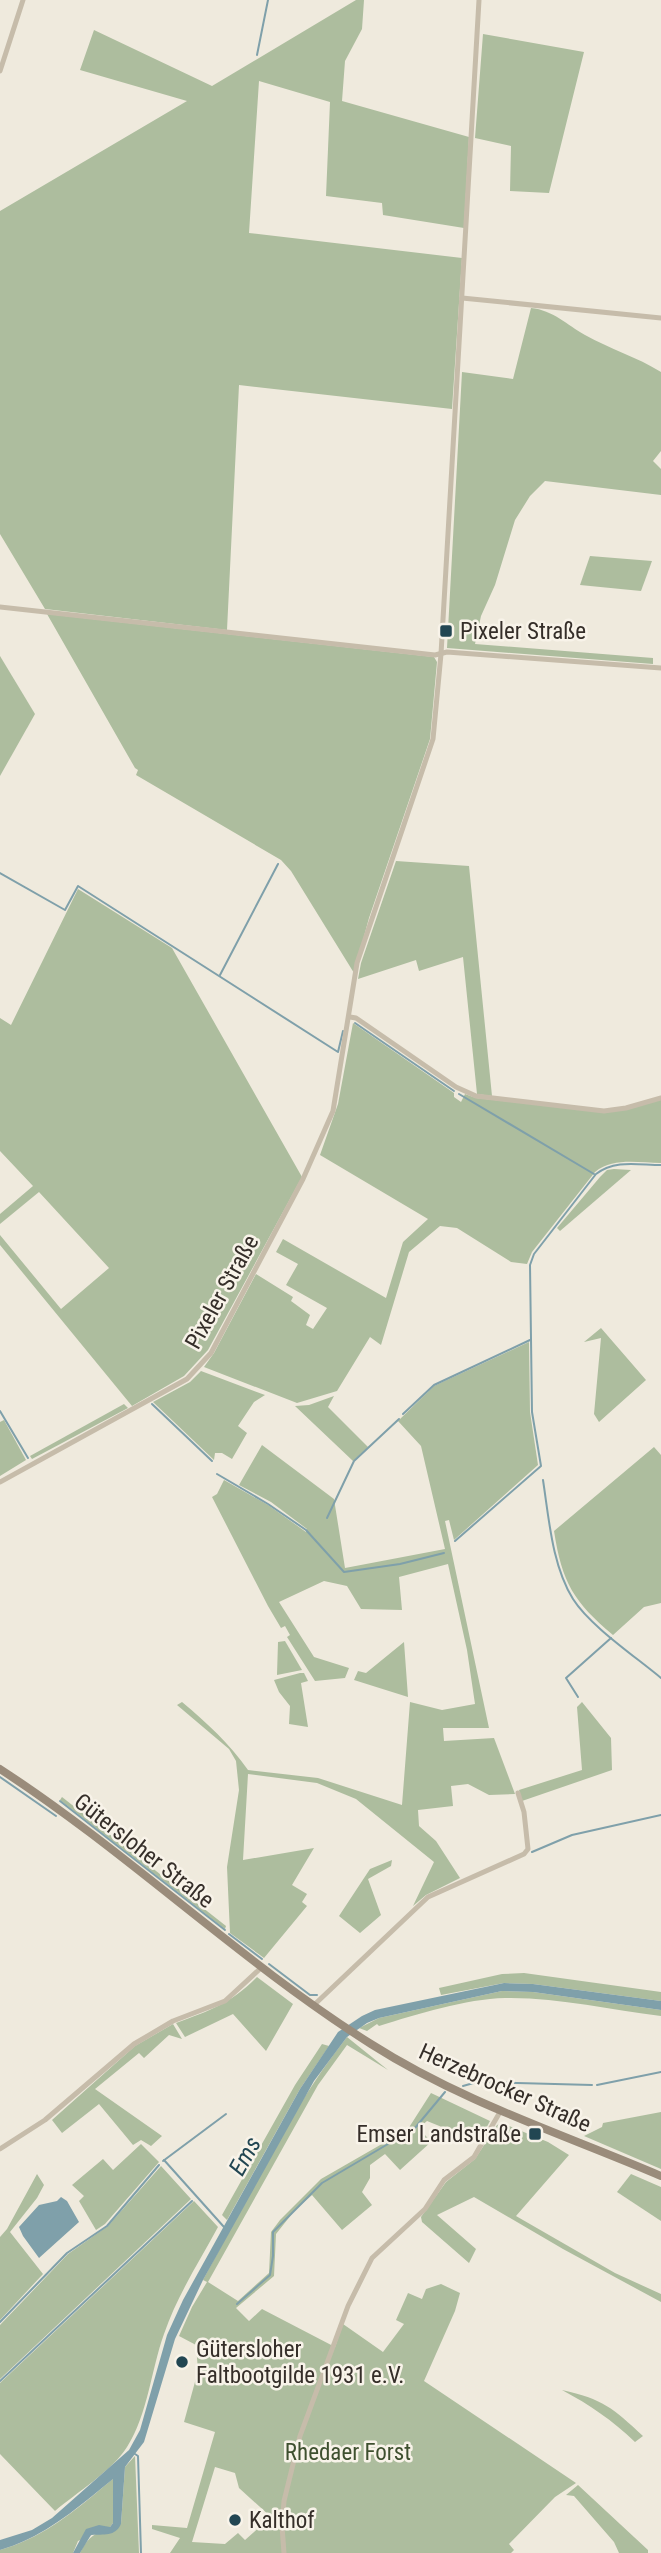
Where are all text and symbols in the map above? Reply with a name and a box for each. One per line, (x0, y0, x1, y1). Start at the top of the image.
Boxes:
place label: Pixeler Straße (460, 618, 586, 645)
marker: Pixeler Straße (438, 623, 454, 639)
street label: Pixeler Straße (180, 1230, 264, 1354)
street label: Gütersloher Straße (69, 1788, 219, 1914)
street label: Herzebrocker Straße (415, 2038, 595, 2138)
place label: Emser Landstraße (357, 2121, 521, 2148)
marker: Emser Landstraße (527, 2126, 543, 2142)
water label: Ems (223, 2132, 267, 2180)
place label: Gütersloher Faltbootgilde 1931 e.V. (196, 2336, 404, 2389)
marker: Gütersloher Faltbootgilde 1931 e.V. (174, 2354, 190, 2370)
park label: Rhedaer Forst (285, 2439, 411, 2466)
place label: Kalthof (249, 2507, 315, 2534)
marker: Kalthof (227, 2512, 243, 2528)

